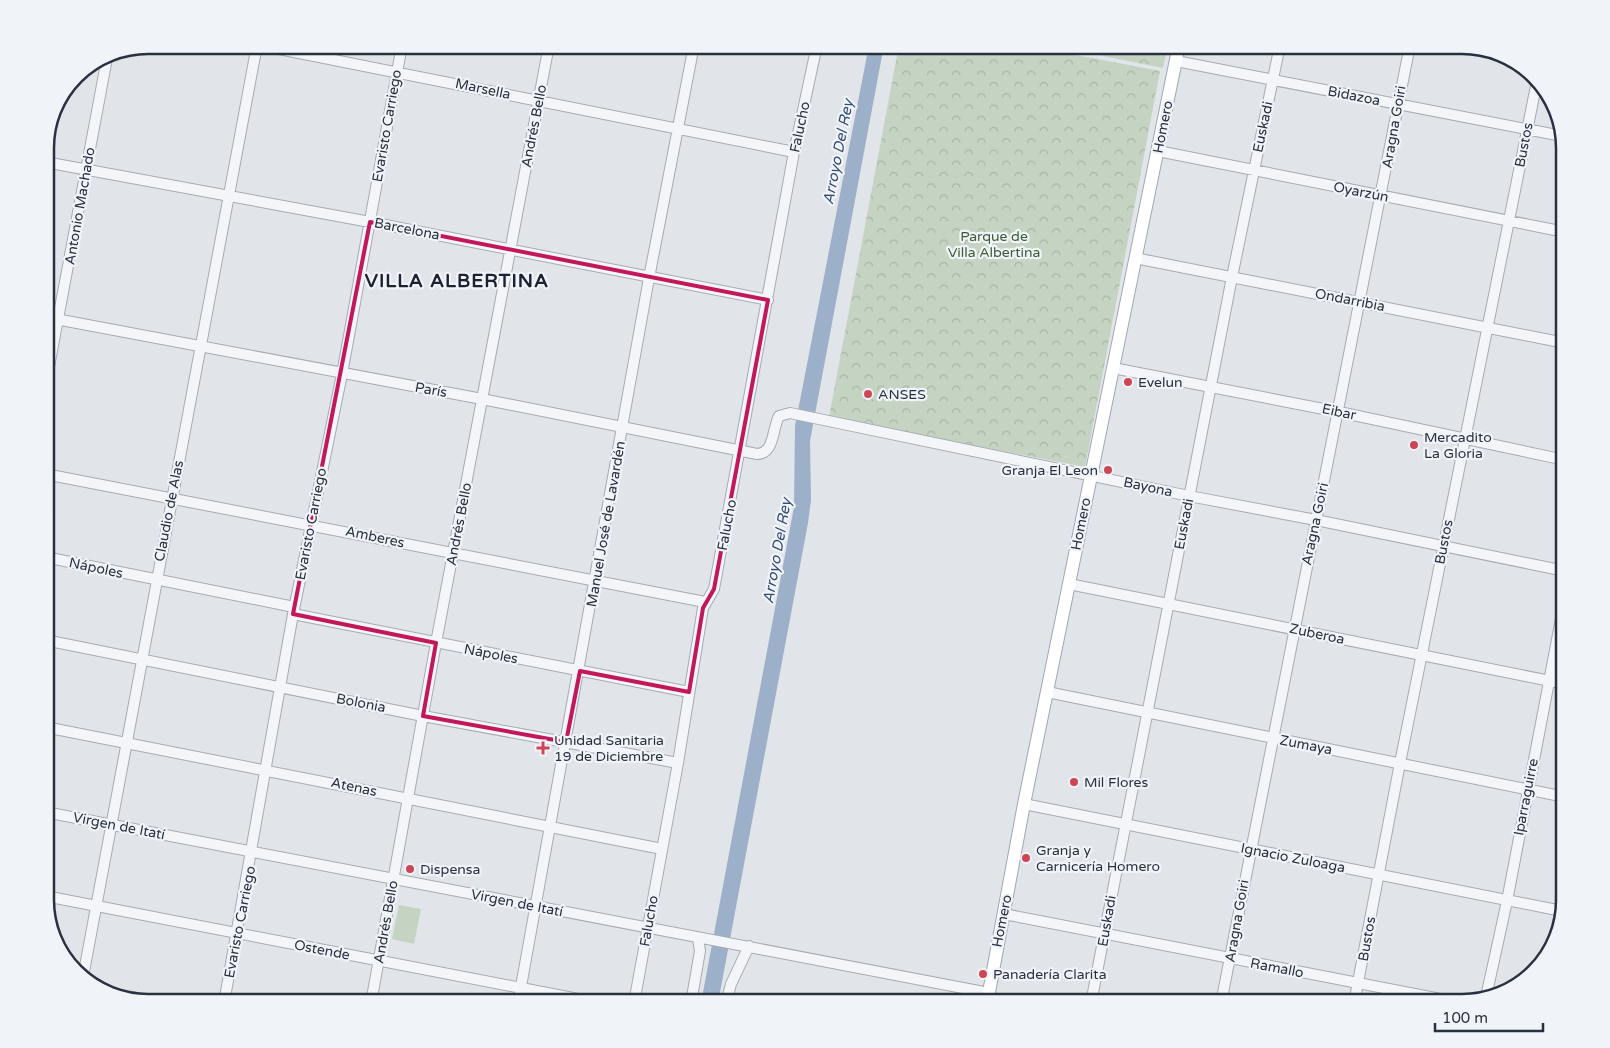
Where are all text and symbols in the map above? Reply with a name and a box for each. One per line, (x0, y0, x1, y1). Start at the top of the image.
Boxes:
street label: Evaristo Carriego (369, 68, 405, 184)
street label: Marsella (454, 75, 512, 103)
street label: Andrés Bello (518, 83, 550, 169)
street label: Bidazoa (1326, 83, 1382, 109)
street label: Aragna Goiri (1378, 84, 1410, 170)
water label: Arroyo Del Rey (819, 96, 857, 206)
street label: Homero (1150, 99, 1176, 155)
street label: Falucho (786, 100, 814, 154)
street label: Euskadi (1249, 100, 1277, 154)
street label: Bustos (1511, 121, 1537, 169)
street label: Antonio Machado (61, 146, 99, 266)
street label: Oyarzún (1332, 178, 1390, 206)
street label: Barcelona (373, 214, 441, 244)
park label: Parque de Villa Albertina (948, 228, 1040, 261)
district label: VILLA ALBERTINA (365, 270, 549, 292)
street label: Ondarribia (1314, 285, 1386, 315)
place label: Evelun (1138, 374, 1183, 391)
marker: Evelun (1122, 376, 1134, 388)
street label: París (414, 379, 449, 401)
place label: ANSES (878, 386, 926, 403)
marker: ANSES (862, 388, 874, 400)
street label: Eibar (1320, 400, 1358, 424)
place label: Mercadito La Gloria (1424, 429, 1492, 462)
marker: Mercadito La Gloria (1408, 439, 1420, 451)
street label: Manuel José de Lavardén (583, 440, 629, 608)
street label: Claudio de Alas (151, 459, 187, 563)
place label: Granja El Leon (1001, 462, 1098, 479)
marker: Granja El Leon (1102, 464, 1114, 476)
street label: Evaristo Carriego (292, 466, 330, 582)
street label: Bayona (1122, 474, 1174, 500)
street label: Andrés Bello (443, 481, 475, 567)
street label: Aragna Goiri (1298, 481, 1332, 567)
water label: Arroyo Del Rey (759, 495, 795, 605)
street label: Homero (1068, 496, 1094, 552)
street label: Euskadi (1171, 497, 1197, 551)
street label: Falucho (714, 498, 740, 552)
street label: Bustos (1431, 518, 1457, 566)
street label: Amberes (344, 522, 406, 552)
street label: Nápoles (68, 554, 125, 582)
street label: Zuberoa (1288, 620, 1346, 648)
street label: Nápoles (463, 640, 520, 668)
street label: Bolonia (335, 690, 387, 716)
place label: Unidad Sanitaria 19 de Diciembre (554, 732, 664, 765)
street label: Zumaya (1278, 732, 1334, 758)
marker: Unidad Sanitaria 19 de Diciembre (536, 741, 550, 755)
street label: Iparraguirre (1510, 757, 1542, 837)
street label: Atenas (330, 774, 379, 800)
place label: Mil Flores (1084, 774, 1148, 791)
marker: Mil Flores (1068, 776, 1080, 788)
street label: Virgen de Itatí (72, 809, 167, 843)
street label: Ignacio Zuloaga (1239, 840, 1347, 876)
place label: Granja y Carnicería Homero (1036, 842, 1160, 875)
marker: Granja y Carnicería Homero (1020, 852, 1032, 864)
place label: Dispensa (420, 861, 480, 878)
marker: Dispensa (404, 863, 416, 875)
street label: Evaristo Carriego (221, 864, 259, 980)
street label: Aragna Goiri (1221, 878, 1253, 964)
street label: Andrés Bello (370, 879, 402, 965)
street label: Virgen de Itatí (470, 886, 565, 920)
street label: Homero (989, 893, 1015, 949)
street label: Falucho (636, 894, 662, 948)
street label: Euskadi (1094, 894, 1120, 948)
street label: Bustos (1355, 915, 1379, 963)
street label: Ostende (293, 936, 351, 964)
street label: Ramallo (1249, 954, 1305, 982)
place label: Panadería Clarita (993, 966, 1107, 983)
marker: Panadería Clarita (977, 968, 989, 980)
scale bar (1435, 1000, 1542, 1032)
text: 100 m (1442, 1009, 1488, 1027)

